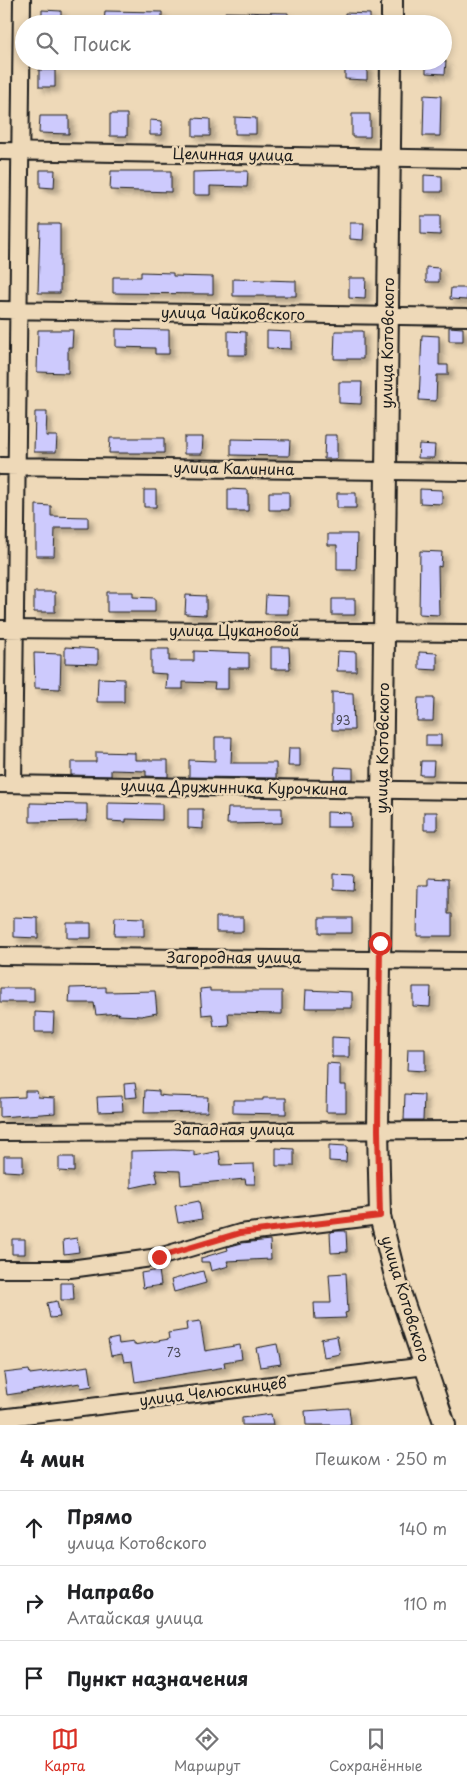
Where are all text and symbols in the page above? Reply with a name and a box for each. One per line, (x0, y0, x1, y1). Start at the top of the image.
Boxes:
search box (15, 15, 452, 70)
icon: search (33, 29, 61, 57)
text: Поиск (73, 29, 131, 57)
street label: Целинная улица (172, 141, 294, 166)
street label: улица Котовского (374, 277, 399, 409)
street label: улица Чайковского (161, 300, 305, 325)
street label: улица Калинина (173, 455, 295, 480)
street label: улица Цукановой (169, 618, 299, 641)
street label: улица Котовского (369, 682, 394, 814)
house number: 93 (336, 711, 350, 729)
street label: улица Дружинника Курочкина (120, 773, 349, 800)
route start (369, 932, 392, 955)
street label: Загородная улица (166, 945, 302, 968)
street label: Западная улица (174, 1117, 295, 1140)
street label: улица Котовского (376, 1232, 437, 1365)
route end (148, 1246, 171, 1269)
house number: 73 (167, 1343, 181, 1361)
street label: улица Челюскинцев (138, 1370, 288, 1411)
text: 4 мин (20, 1442, 85, 1474)
text: Пешком · 250 m (315, 1446, 447, 1470)
text: Прямо (67, 1502, 132, 1530)
icon: ahead (20, 1514, 48, 1542)
text: 140 m (399, 1516, 447, 1540)
text: улица Котовского (67, 1530, 207, 1554)
text: Направо (67, 1577, 154, 1605)
icon: right (20, 1589, 48, 1617)
text: 110 m (404, 1591, 447, 1615)
text: Алтайская улица (67, 1605, 203, 1629)
icon: arrive (20, 1664, 48, 1692)
text: Пункт назначения (67, 1664, 248, 1692)
tab: Карта (44, 1725, 85, 1776)
tab: Маршрут (174, 1725, 240, 1776)
tab: Сохранённые (329, 1725, 423, 1776)

